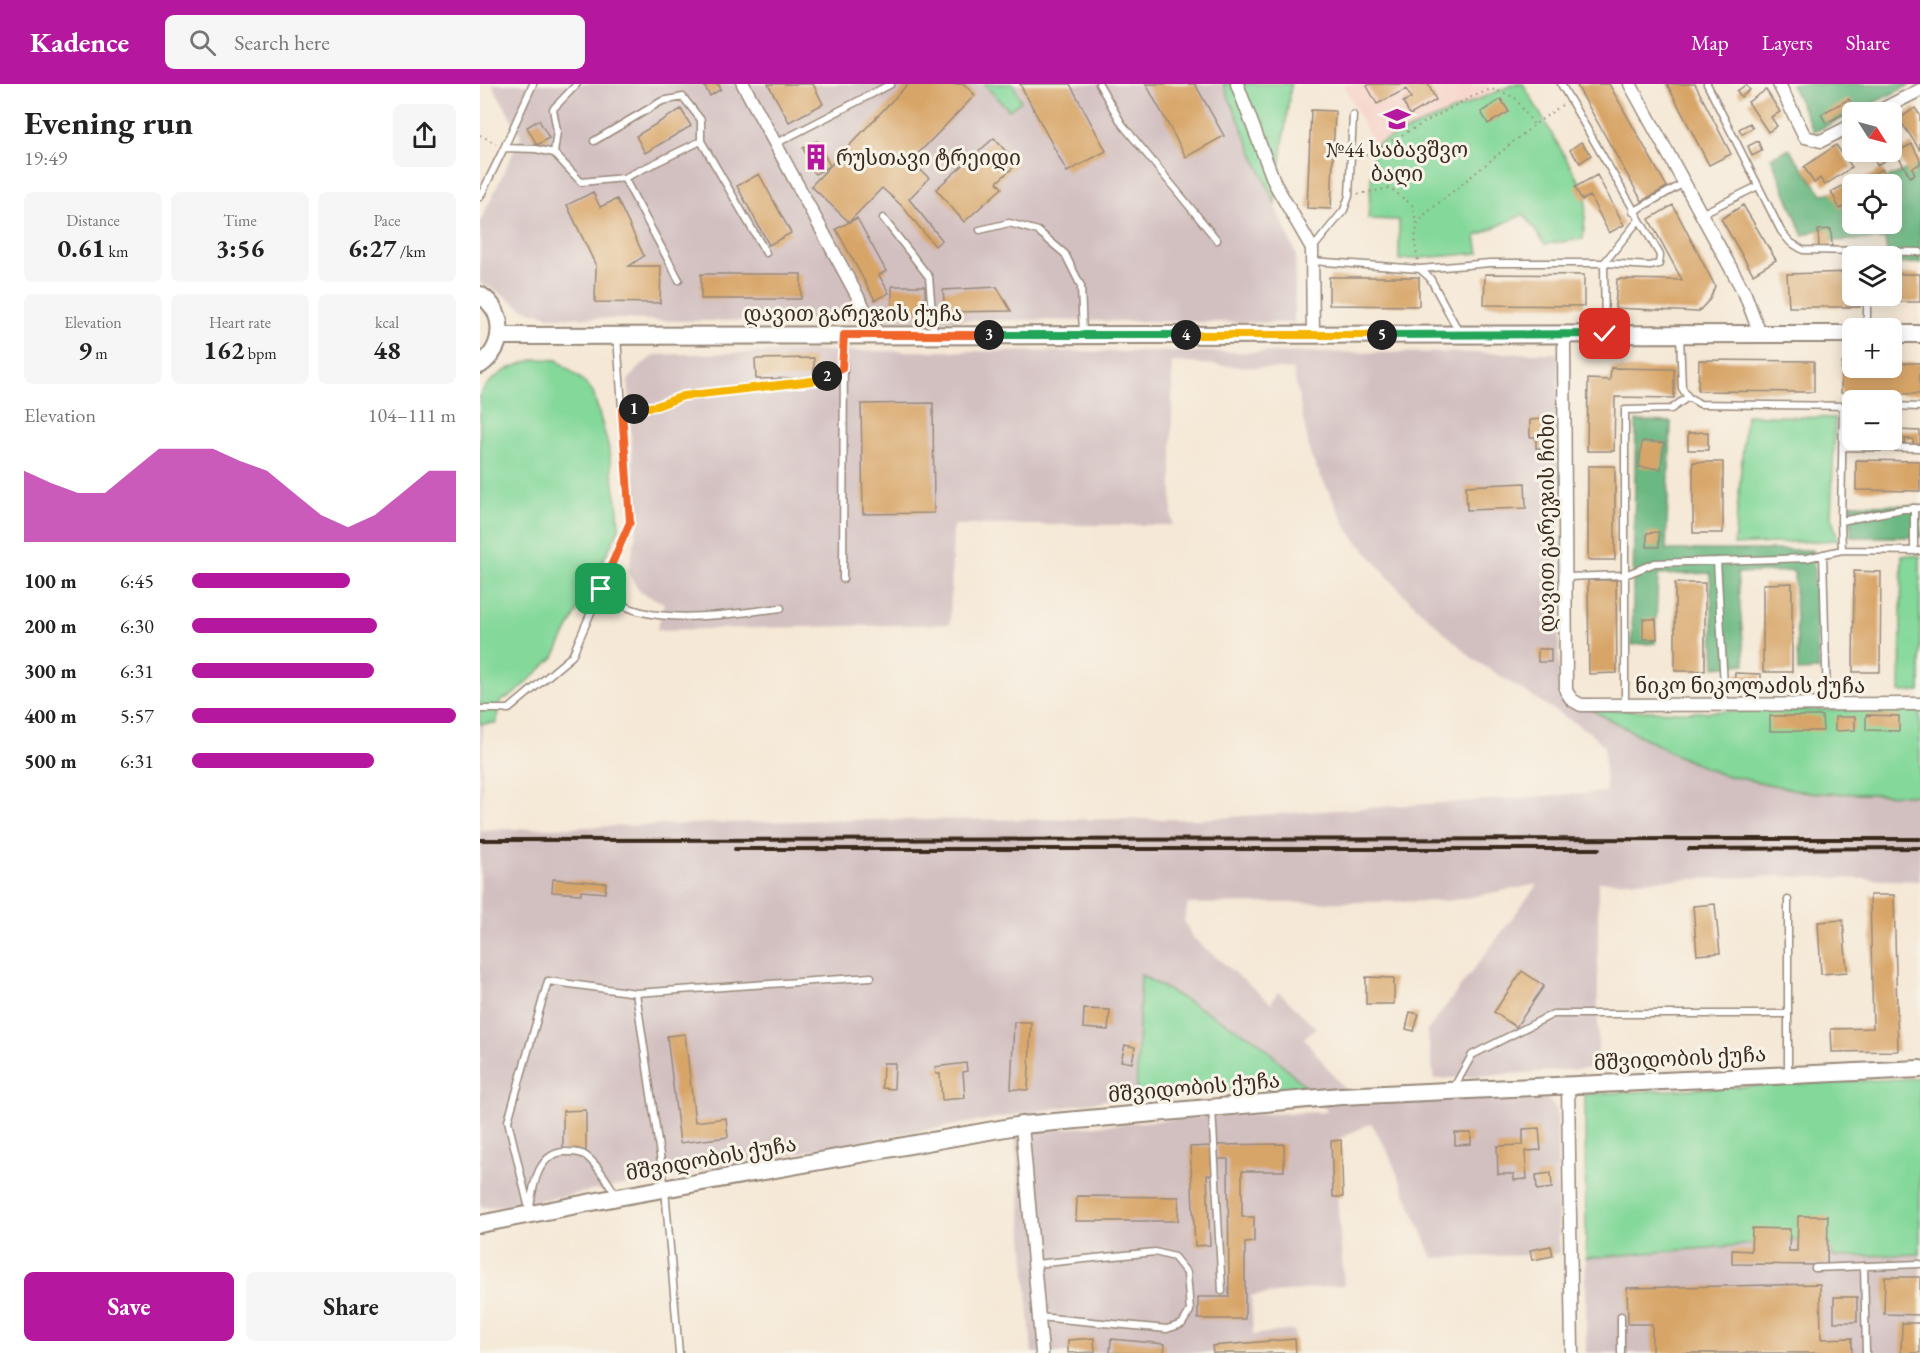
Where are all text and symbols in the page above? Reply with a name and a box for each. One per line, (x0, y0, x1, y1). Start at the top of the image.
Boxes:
search box (165, 15, 585, 69)
text: Kadence (30, 24, 129, 60)
icon: search (186, 26, 219, 59)
text: Search here (234, 28, 330, 57)
text: Map (1691, 29, 1729, 56)
text: Layers (1762, 29, 1813, 56)
text: Share (1846, 29, 1890, 56)
text: Evening run (24, 101, 193, 144)
north arrow (1842, 102, 1902, 162)
map controls (1842, 102, 1902, 450)
button: share (393, 104, 456, 167)
school or university icon: №44 საბავშვო ბაღი (1382, 104, 1412, 134)
place label: №44 საბავშვო ბაღი (1326, 136, 1468, 187)
building icon: რუსთავი ტრეიდი (801, 142, 831, 172)
place label: რუსთავი ტრეიდი (836, 144, 1021, 171)
text: 19:49 (24, 145, 67, 171)
button: locate (1842, 174, 1902, 234)
text: Distance (66, 210, 120, 231)
text: Time (223, 210, 257, 231)
text: Pace (374, 210, 400, 231)
text: 0.61 (58, 231, 105, 265)
text: 3:56 (216, 231, 264, 265)
text: 6:27 (348, 231, 397, 265)
text: km (105, 241, 128, 262)
text: /km (397, 241, 426, 262)
button: layers (1842, 246, 1902, 306)
street label: დავით გარეჯის ქუჩა (744, 300, 962, 327)
pin (1579, 308, 1630, 359)
text: Elevation (64, 312, 122, 333)
text: Heart rate (209, 312, 271, 333)
text: kcal (375, 312, 399, 333)
icon: check (1588, 317, 1621, 350)
button: + (1842, 318, 1902, 378)
pin: 3 (974, 320, 1004, 350)
pin: 4 (1171, 320, 1201, 350)
pin: 5 (1367, 320, 1397, 350)
text: 3 (985, 324, 993, 345)
text: 4 (1182, 324, 1190, 345)
text: 5 (1378, 324, 1386, 345)
text: 9 (78, 333, 92, 367)
text: 162 (203, 333, 245, 367)
text: 48 (373, 333, 401, 367)
text: m (92, 343, 108, 364)
text: bpm (245, 343, 277, 364)
pin: 2 (812, 361, 842, 391)
text: 2 (823, 365, 831, 386)
button: − (1842, 390, 1902, 450)
pin: 1 (619, 394, 649, 424)
text: 1 (630, 398, 638, 419)
text: Elevation (24, 402, 96, 428)
text: 104–111 m (368, 402, 456, 428)
street label: დავით გარეჯის ჩიხი (1533, 414, 1560, 632)
pin (575, 563, 626, 614)
text: 100 m (24, 568, 77, 594)
text: 6:45 (120, 568, 154, 594)
icon: arrive (584, 572, 617, 605)
text: 200 m (24, 613, 77, 639)
text: 6:30 (120, 613, 154, 639)
text: 300 m (24, 658, 77, 684)
text: 6:31 (120, 658, 154, 684)
street label: ნიკო ნიკოლაძის ქუჩა (1635, 672, 1865, 699)
text: 400 m (24, 703, 77, 729)
text: 5:57 (120, 703, 154, 729)
text: 500 m (24, 748, 77, 774)
text: 6:31 (120, 748, 154, 774)
street label: მშვიდობის ქუჩა (1593, 1040, 1767, 1076)
street label: მშვიდობის ქუჩა (1107, 1066, 1281, 1108)
street label: მშვიდობის ქუჩა (624, 1130, 798, 1186)
button: Save (24, 1272, 234, 1341)
button: Share (246, 1272, 456, 1341)

